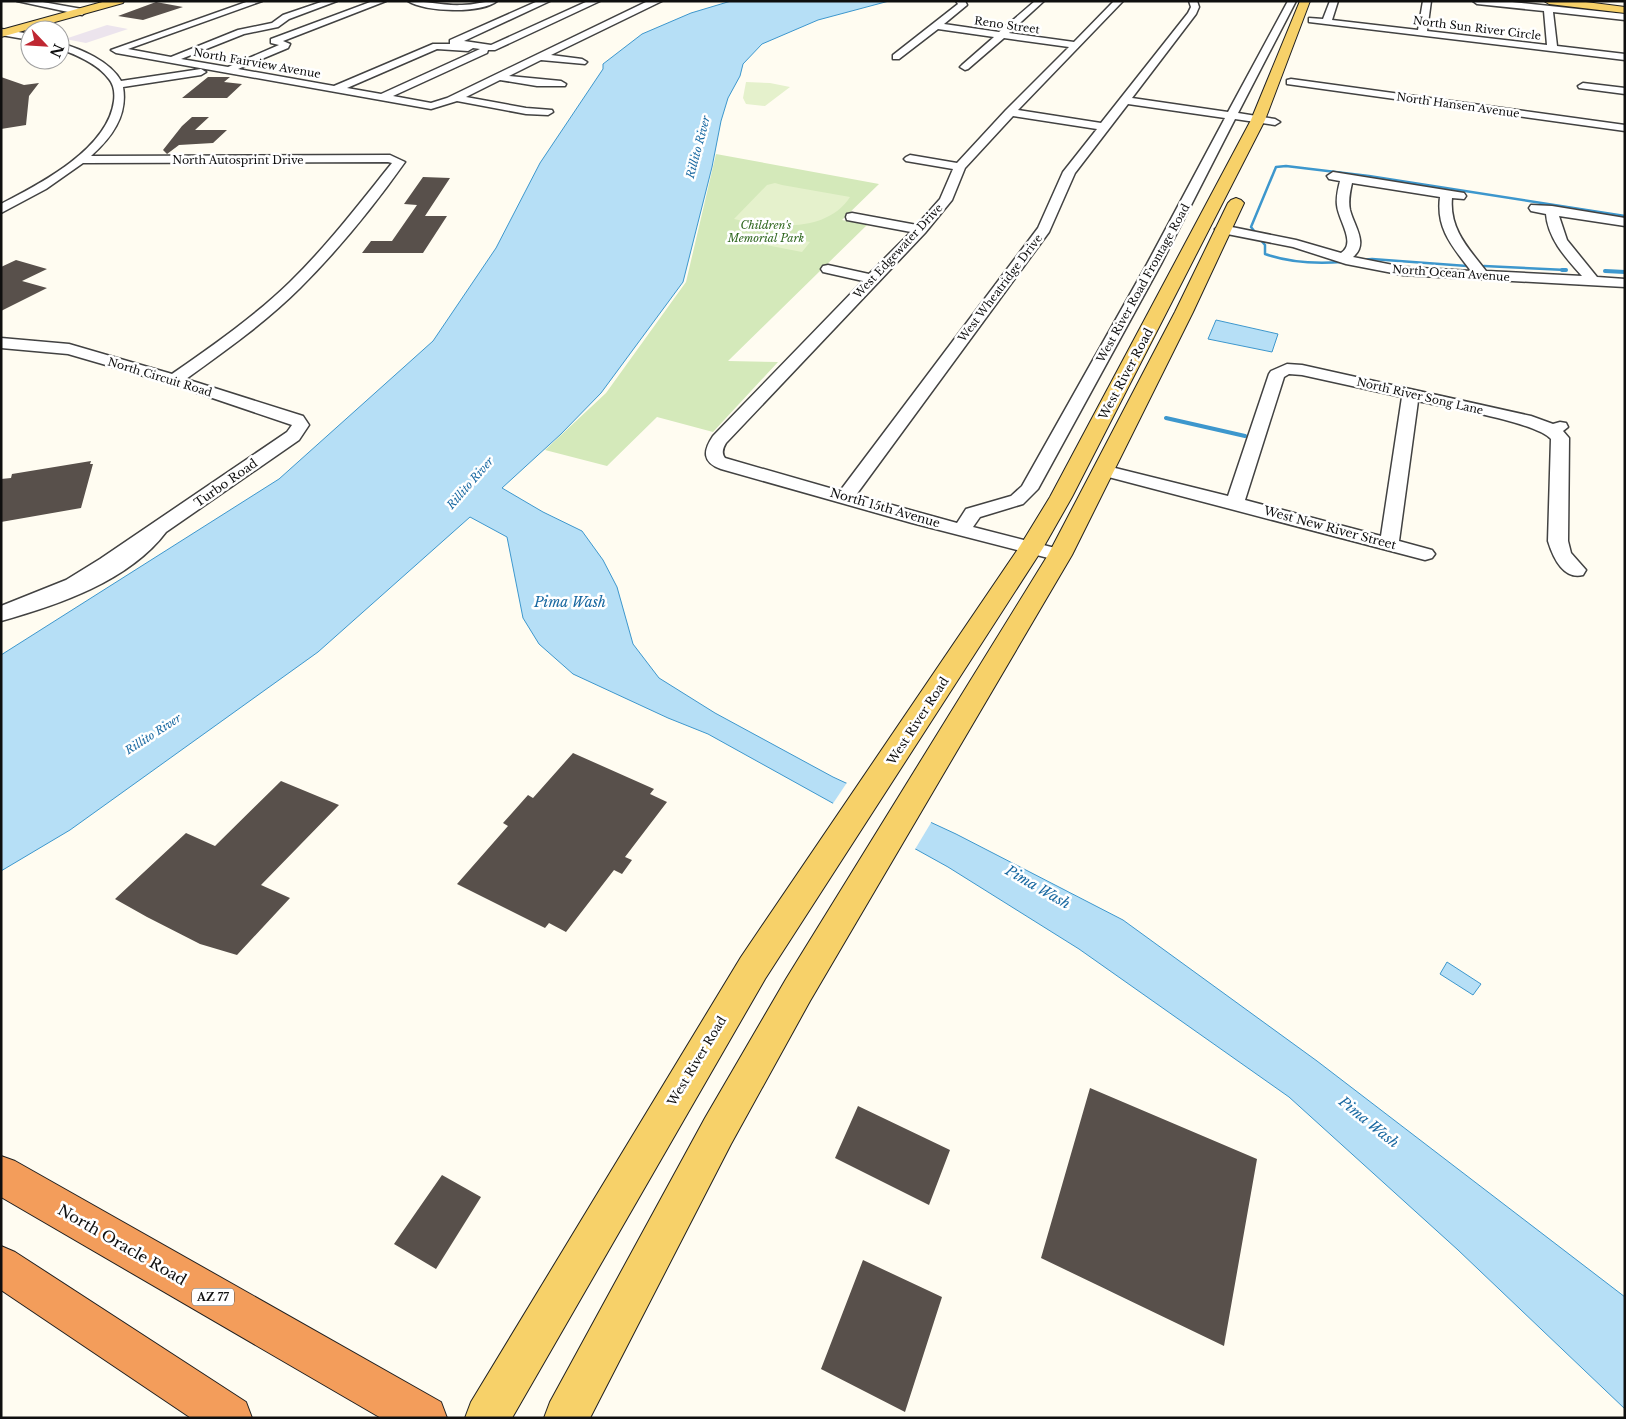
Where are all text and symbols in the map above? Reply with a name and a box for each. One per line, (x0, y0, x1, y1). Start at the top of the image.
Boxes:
street label: Reno Street (973, 13, 1041, 37)
street label: North Sun River Circle (1412, 13, 1542, 43)
north arrow (20, 20, 70, 70)
text: N (46, 41, 68, 60)
street label: North Fairview Avenue (192, 45, 322, 81)
street label: North Hansen Avenue (1396, 89, 1520, 121)
water label: Rillito River (683, 113, 713, 181)
street label: North Autosprint Drive (172, 153, 304, 167)
street label: West Edgewater Drive (850, 201, 945, 302)
street label: West River Road Frontage Road (1093, 201, 1193, 366)
park label: Children's Memorial Park (727, 218, 805, 245)
street label: West Wheatridge Drive (954, 231, 1045, 345)
street label: North Ocean Avenue (1392, 262, 1510, 284)
street label: West River Road (1095, 325, 1156, 423)
street label: North Circuit Road (106, 354, 214, 400)
street label: North River Song Lane (1355, 375, 1485, 417)
water label: Rillito River (443, 454, 497, 512)
street label: Turbo Road (191, 455, 260, 510)
street label: North 15th Avenue (828, 485, 942, 530)
street label: West New River Street (1261, 502, 1398, 553)
water label: Pima Wash (533, 593, 606, 611)
street label: West River Road (883, 674, 952, 768)
water label: Rillito River (122, 710, 184, 758)
water label: Pima Wash (1001, 861, 1074, 913)
street label: West River Road (663, 1013, 729, 1109)
water label: Pima Wash (1335, 1092, 1403, 1152)
street label: North Oracle Road (54, 1200, 190, 1289)
road number: AZ 77 (192, 1288, 234, 1305)

